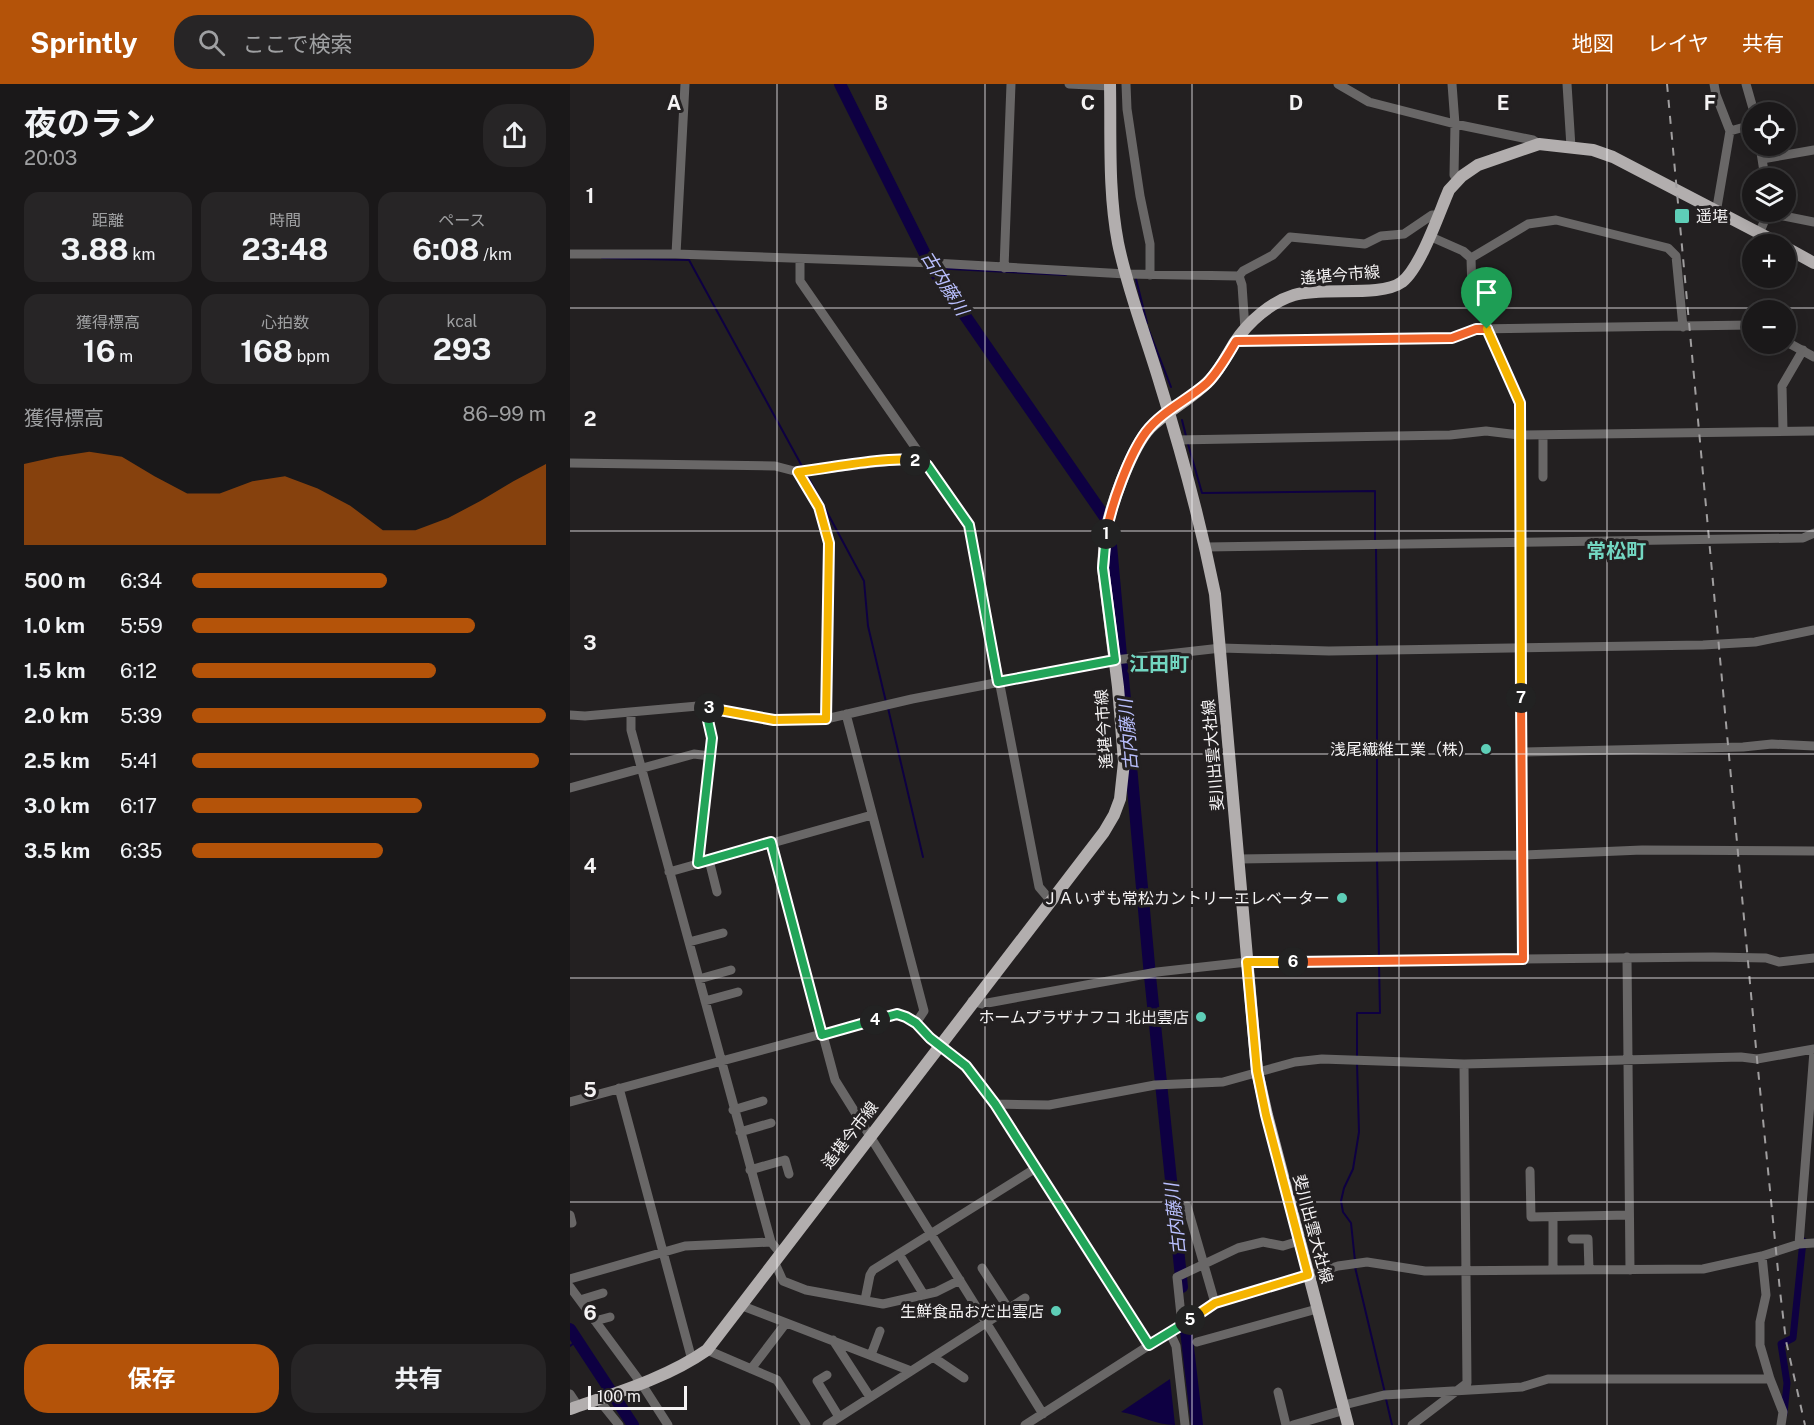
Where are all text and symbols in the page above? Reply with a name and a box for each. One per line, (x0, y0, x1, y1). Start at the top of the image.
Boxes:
search box (174, 15, 594, 69)
text: Sprintly (30, 26, 138, 59)
icon: search (195, 26, 228, 59)
text: ここで検索 (243, 31, 353, 57)
text: 地図 (1572, 31, 1614, 56)
text: レイヤ (1647, 31, 1709, 56)
text: 共有 (1742, 31, 1784, 56)
text: A (667, 91, 681, 115)
text: B (874, 91, 888, 115)
text: C (1081, 91, 1095, 115)
text: D (1289, 91, 1303, 115)
text: E (1497, 91, 1509, 115)
text: F (1704, 91, 1716, 115)
map controls (1742, 102, 1796, 354)
button: locate (1742, 102, 1796, 156)
text: 夜のラン (24, 104, 156, 142)
button: share (483, 104, 546, 167)
text: 20:03 (24, 146, 77, 170)
button: layers (1742, 168, 1796, 222)
text: 1 (586, 184, 594, 208)
marker: 遥堪 (1673, 207, 1691, 225)
place label: 遥堪 (1696, 207, 1728, 226)
text: 距離 (92, 211, 124, 230)
text: 時間 (269, 211, 301, 230)
text: ペース (438, 211, 486, 230)
text: 3.88 (61, 231, 129, 267)
text: 23:48 (242, 231, 328, 267)
text: 6:08 (412, 231, 479, 267)
button: + (1742, 234, 1796, 288)
text: km (129, 245, 155, 264)
text: /km (479, 245, 512, 264)
water label: 古内藤川 (917, 247, 974, 321)
street label: 遙堪今市線 (1299, 262, 1381, 288)
pin (1461, 267, 1512, 329)
icon: arrive (1470, 276, 1503, 309)
button: − (1742, 300, 1796, 354)
text: kcal (447, 312, 477, 331)
text: 獲得標高 (76, 313, 140, 332)
text: 心拍数 (261, 313, 309, 332)
text: 293 (433, 331, 491, 367)
text: 16 (83, 333, 115, 369)
text: 168 (240, 333, 293, 369)
text: m (115, 347, 133, 366)
text: bpm (293, 347, 330, 366)
text: 86–99 m (463, 402, 546, 426)
text: 獲得標高 (24, 406, 104, 430)
text: 2 (584, 407, 596, 431)
pin: 2 (900, 446, 930, 476)
text: 2 (910, 451, 920, 470)
pin: 1 (1091, 519, 1121, 549)
text: 1 (1103, 524, 1109, 543)
district label: 常松町 (1586, 539, 1646, 563)
text: 500 m (24, 569, 86, 593)
text: 6:34 (120, 569, 162, 593)
text: 1.0 km (24, 614, 85, 638)
text: 5:59 (120, 614, 163, 638)
text: 3 (583, 631, 597, 655)
district label: 江田町 (1129, 652, 1189, 676)
text: 1.5 km (24, 659, 85, 683)
text: 6:12 (120, 659, 157, 683)
pin: 7 (1506, 683, 1536, 713)
street label: 遙堪今市線 (1092, 688, 1116, 770)
text: 7 (1516, 688, 1526, 707)
pin: 3 (694, 693, 724, 723)
water label: 古内藤川 (1114, 696, 1142, 772)
text: 3 (704, 698, 714, 717)
street label: 斐川出雲大社線 (1199, 698, 1227, 812)
text: 2.0 km (24, 704, 89, 728)
text: 5:39 (120, 704, 162, 728)
place label: 浅尾繊維工業（株） (1330, 740, 1474, 759)
marker: 浅尾繊維工業（株） (1479, 742, 1493, 756)
text: 2.5 km (24, 749, 90, 773)
text: 5:41 (120, 749, 158, 773)
text: 3.0 km (24, 794, 90, 818)
text: 6:17 (120, 794, 157, 818)
text: 3.5 km (24, 839, 90, 863)
text: 6:35 (120, 839, 162, 863)
text: 4 (583, 854, 597, 878)
place label: ＪＡいずも常松カントリーエレベーター (1042, 889, 1330, 908)
marker: ＪＡいずも常松カントリーエレベーター (1335, 891, 1349, 905)
pin: 6 (1278, 947, 1308, 977)
text: 6 (1288, 952, 1298, 971)
pin: 4 (860, 1005, 890, 1035)
place label: ホームプラザナフコ 北出雲店 (979, 1008, 1189, 1027)
text: 4 (870, 1010, 880, 1029)
marker: ホームプラザナフコ 北出雲店 (1194, 1010, 1208, 1024)
text: 5 (583, 1078, 597, 1102)
street label: 遙堪今市線 (818, 1098, 882, 1172)
street label: 斐川出雲大社線 (1289, 1172, 1337, 1286)
water label: 古内藤川 (1161, 1180, 1189, 1256)
text: 6 (583, 1301, 597, 1325)
place label: 生鮮食品おだ出雲店 (900, 1302, 1044, 1321)
marker: 生鮮食品おだ出雲店 (1049, 1304, 1063, 1318)
pin: 5 (1175, 1305, 1205, 1335)
text: 5 (1185, 1310, 1195, 1329)
button: 保存 (24, 1344, 279, 1413)
button: 共有 (291, 1344, 546, 1413)
scale bar (588, 1383, 687, 1410)
text: 100 m (597, 1387, 641, 1406)

